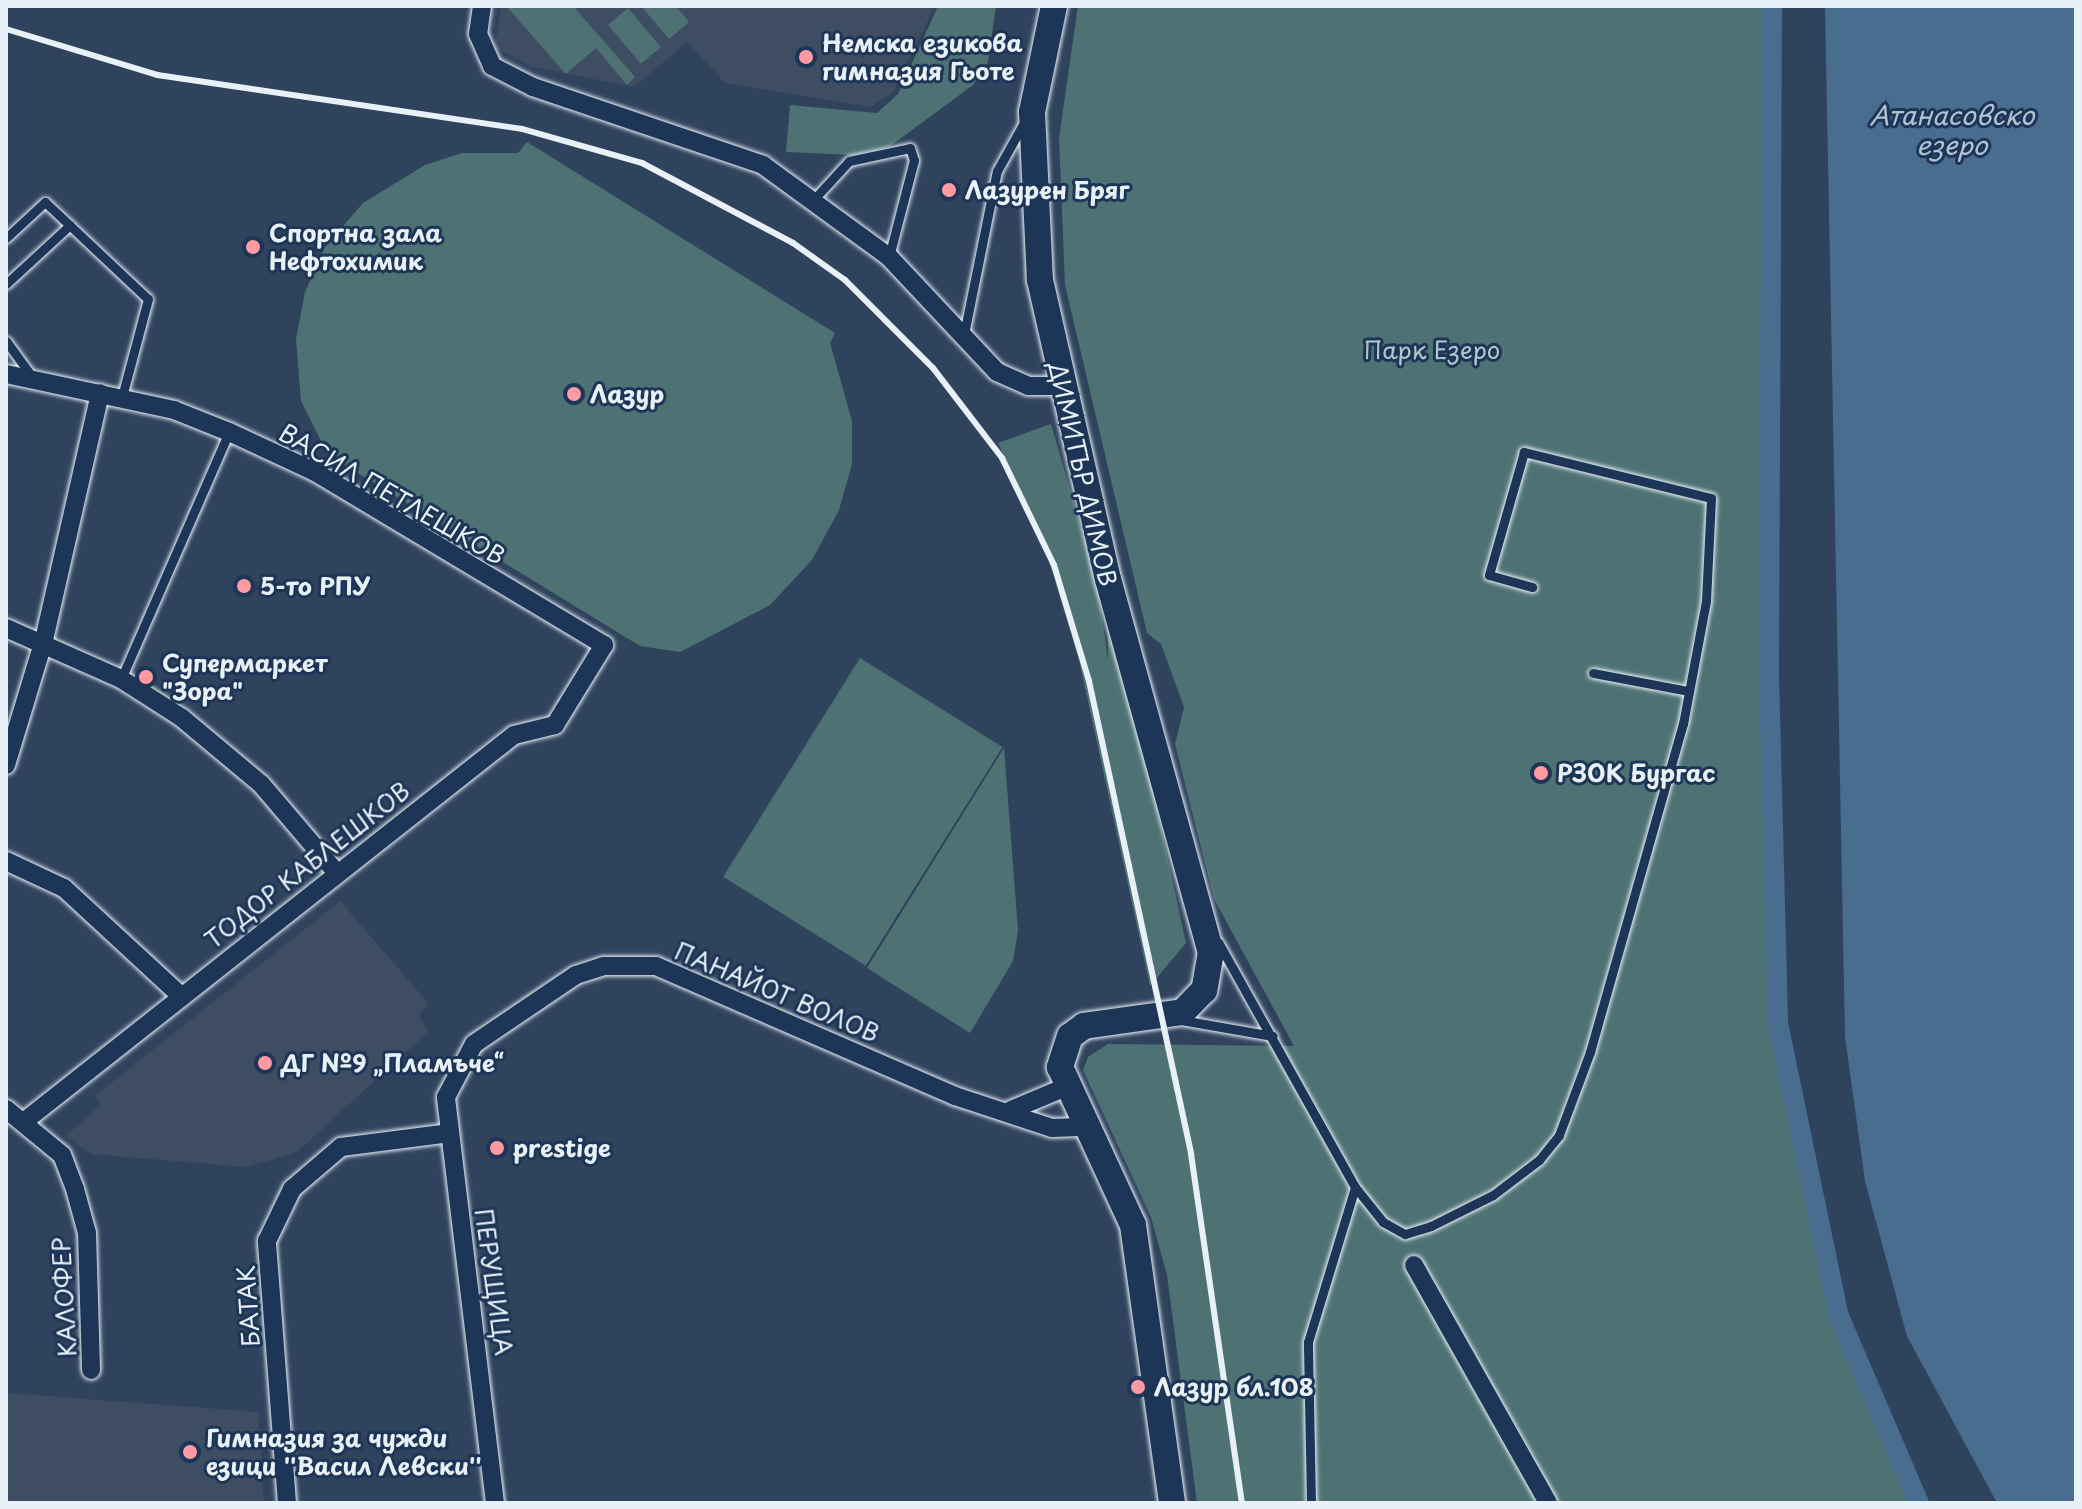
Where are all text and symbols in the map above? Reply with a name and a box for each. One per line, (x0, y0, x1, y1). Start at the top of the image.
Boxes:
place label: Немска езикова гимназия Гьоте (822, 29, 1025, 85)
marker: Немска езикова гимназия Гьоте (797, 48, 815, 66)
water label: Атанасовско езеро (1870, 99, 2034, 160)
place label: Лазурен Бряг (965, 176, 1132, 204)
marker: Лазурен Бряг (940, 181, 958, 199)
place label: Спортна зала Нефтохимик (269, 219, 443, 275)
marker: Спортна зала Нефтохимик (244, 238, 262, 256)
park label: Парк Езеро (1364, 336, 1500, 364)
street label: ДИМИТЪР ДИМОВ (1043, 358, 1123, 590)
place label: Лазур (590, 380, 664, 408)
marker: Лазур (565, 385, 583, 403)
street label: ВАСИЛ ПЕТЛЕШКОВ (274, 418, 510, 570)
place label: 5-то РПУ (260, 572, 370, 600)
marker: 5-то РПУ (235, 577, 253, 595)
place label: Супермаркет "Зора" (162, 649, 328, 705)
marker: Супермаркет "Зора" (137, 668, 155, 686)
place label: РЗОК Бургас (1557, 759, 1717, 787)
marker: РЗОК Бургас (1532, 764, 1550, 782)
street label: ТОДОР КАБЛЕШКОВ (198, 776, 416, 954)
street label: ПАНАЙОТ ВОЛОВ (669, 935, 885, 1049)
place label: ДГ №9 „Пламъче“ (281, 1049, 505, 1077)
marker: ДГ №9 „Пламъче“ (256, 1054, 274, 1072)
place label: prestige (513, 1134, 611, 1162)
marker: prestige (488, 1139, 506, 1157)
street label: ПЕРУЩИЦА (469, 1207, 519, 1357)
street label: КАЛОФЕР (46, 1236, 82, 1358)
street label: БАТАК (231, 1264, 265, 1348)
place label: Лазур бл.108 (1154, 1373, 1313, 1401)
marker: Лазур бл.108 (1129, 1378, 1147, 1396)
place label: Гимназия за чужди езици ''Васил Левски'' (206, 1424, 484, 1480)
marker: Гимназия за чужди езици ''Васил Левски'' (181, 1443, 199, 1461)

